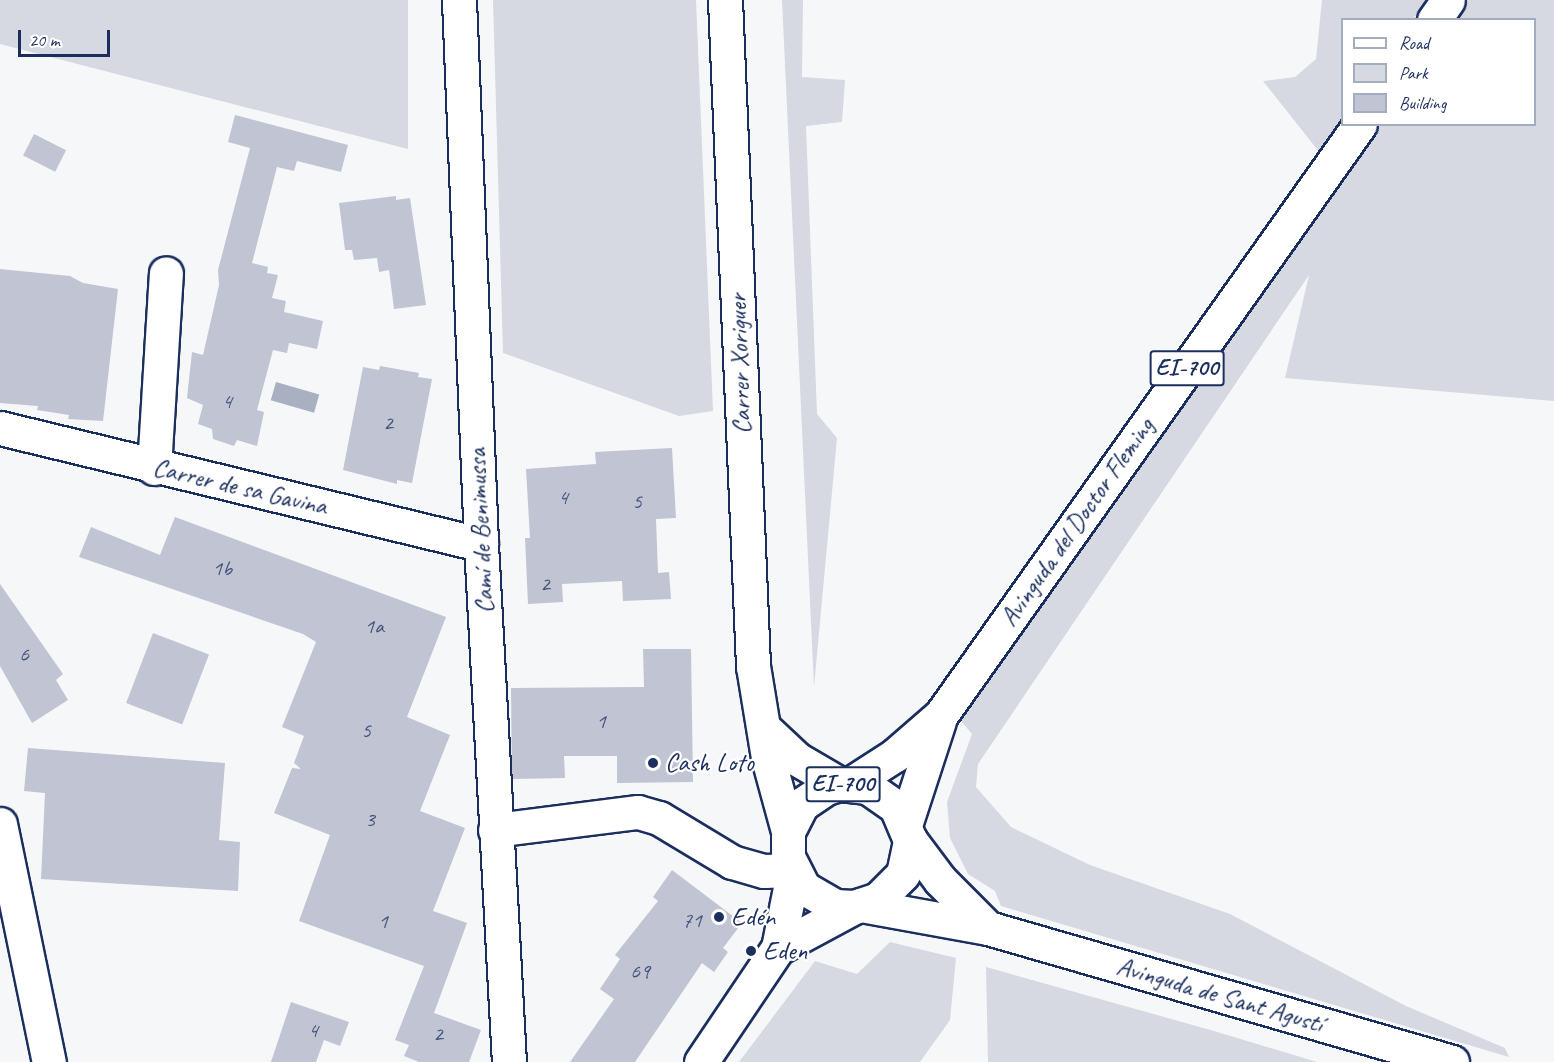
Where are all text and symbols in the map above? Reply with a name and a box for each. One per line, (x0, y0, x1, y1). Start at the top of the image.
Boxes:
scale bar (21, 18, 112, 56)
legend (1341, 18, 1536, 126)
text: 20 m (29, 29, 60, 51)
text: Road (1399, 32, 1429, 54)
text: Park (1399, 62, 1428, 84)
text: Building (1399, 92, 1446, 114)
street label: Carrer Xoriguer (722, 294, 758, 434)
road number: EI-700 (1150, 347, 1224, 389)
house number: 4 (222, 389, 232, 415)
house number: 2 (383, 411, 393, 437)
street label: Avinguda del Doctor Fleming (993, 412, 1161, 632)
street label: Camí de Benimussa (461, 447, 501, 615)
street label: Carrer de sa Gavina (150, 452, 330, 522)
house number: 4 (558, 485, 568, 511)
house number: 5 (632, 489, 642, 515)
house number: 1b (212, 556, 232, 582)
house number: 2 (540, 572, 550, 598)
house number: 1a (364, 614, 384, 640)
house number: 6 (19, 642, 29, 668)
house number: 1 (596, 709, 606, 735)
house number: 5 (361, 718, 371, 744)
place label: Cash Loto (665, 747, 754, 779)
marker: Cash Loto (646, 756, 660, 770)
road number: EI-700 (806, 763, 880, 805)
house number: 3 (365, 807, 375, 833)
place label: Edén (731, 901, 775, 933)
house number: 71 (682, 908, 702, 934)
house number: 1 (378, 909, 388, 935)
marker: Edén (712, 910, 726, 924)
place label: Eden (763, 935, 807, 967)
marker: Eden (744, 944, 758, 958)
street label: Avinguda de Sant Agustí (1113, 951, 1327, 1039)
house number: 69 (630, 959, 650, 985)
house number: 4 (308, 1018, 318, 1044)
house number: 2 (433, 1022, 443, 1048)

